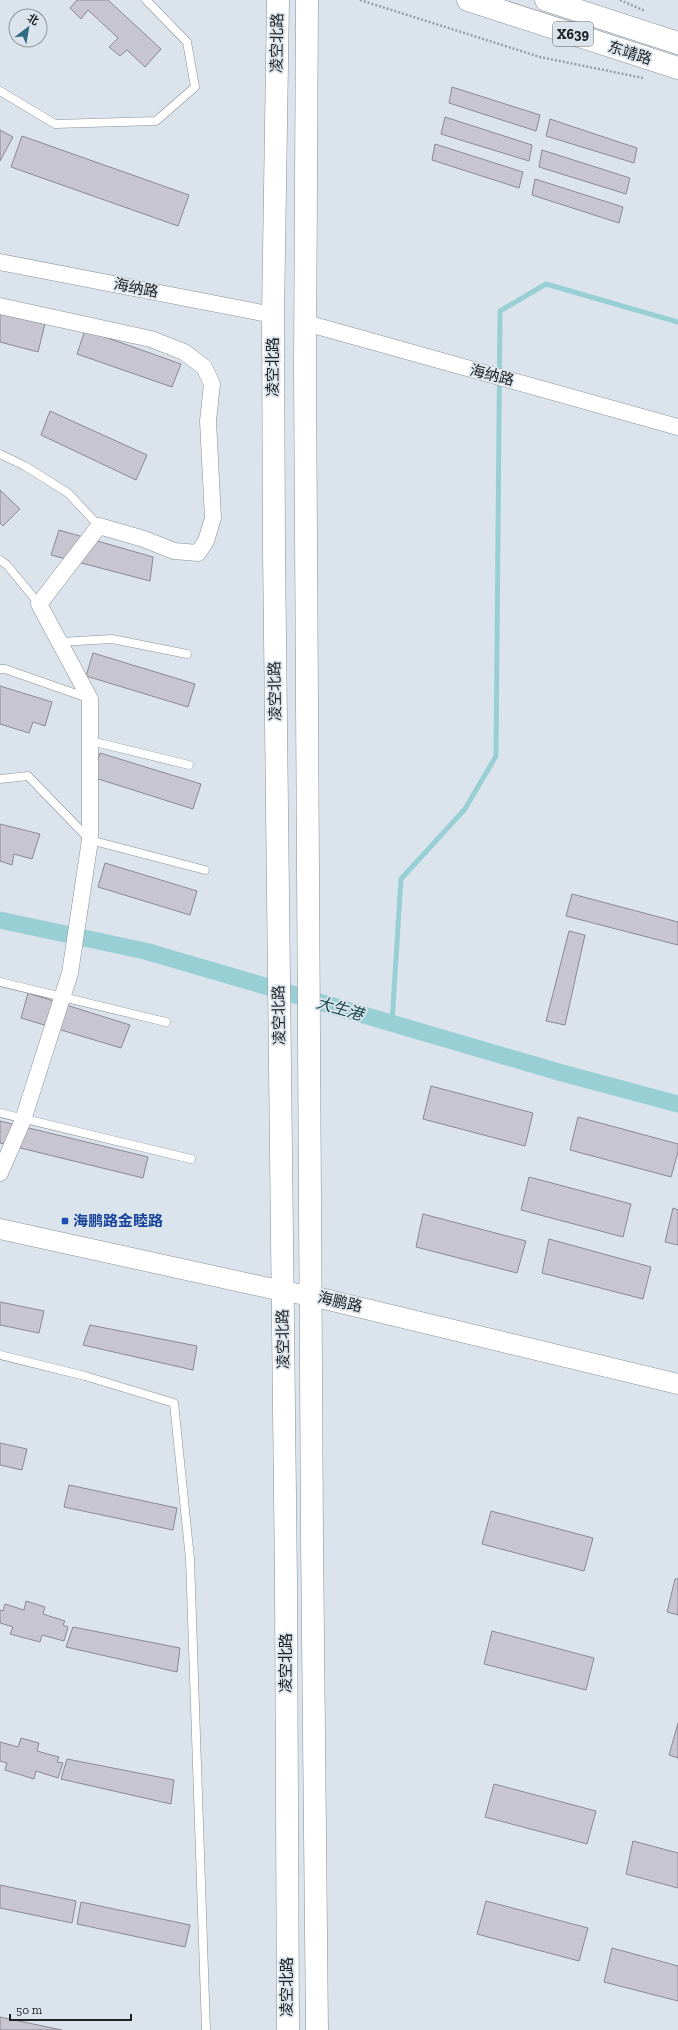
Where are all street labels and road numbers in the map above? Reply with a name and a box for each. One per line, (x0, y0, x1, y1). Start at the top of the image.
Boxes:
street label: 凌空北路 (267, 13, 287, 73)
road number: X639 (553, 22, 593, 46)
street label: 东靖路 (606, 37, 654, 69)
street label: 海纳路 (112, 275, 160, 301)
street label: 凌空北路 (264, 337, 282, 397)
street label: 海纳路 (468, 361, 516, 389)
street label: 凌空北路 (265, 661, 285, 721)
street label: 凌空北路 (269, 985, 289, 1045)
street label: 海鹏路 (316, 1288, 364, 1316)
street label: 凌空北路 (273, 1309, 293, 1369)
street label: 凌空北路 (277, 1633, 295, 1693)
street label: 凌空北路 (278, 1957, 296, 2017)

